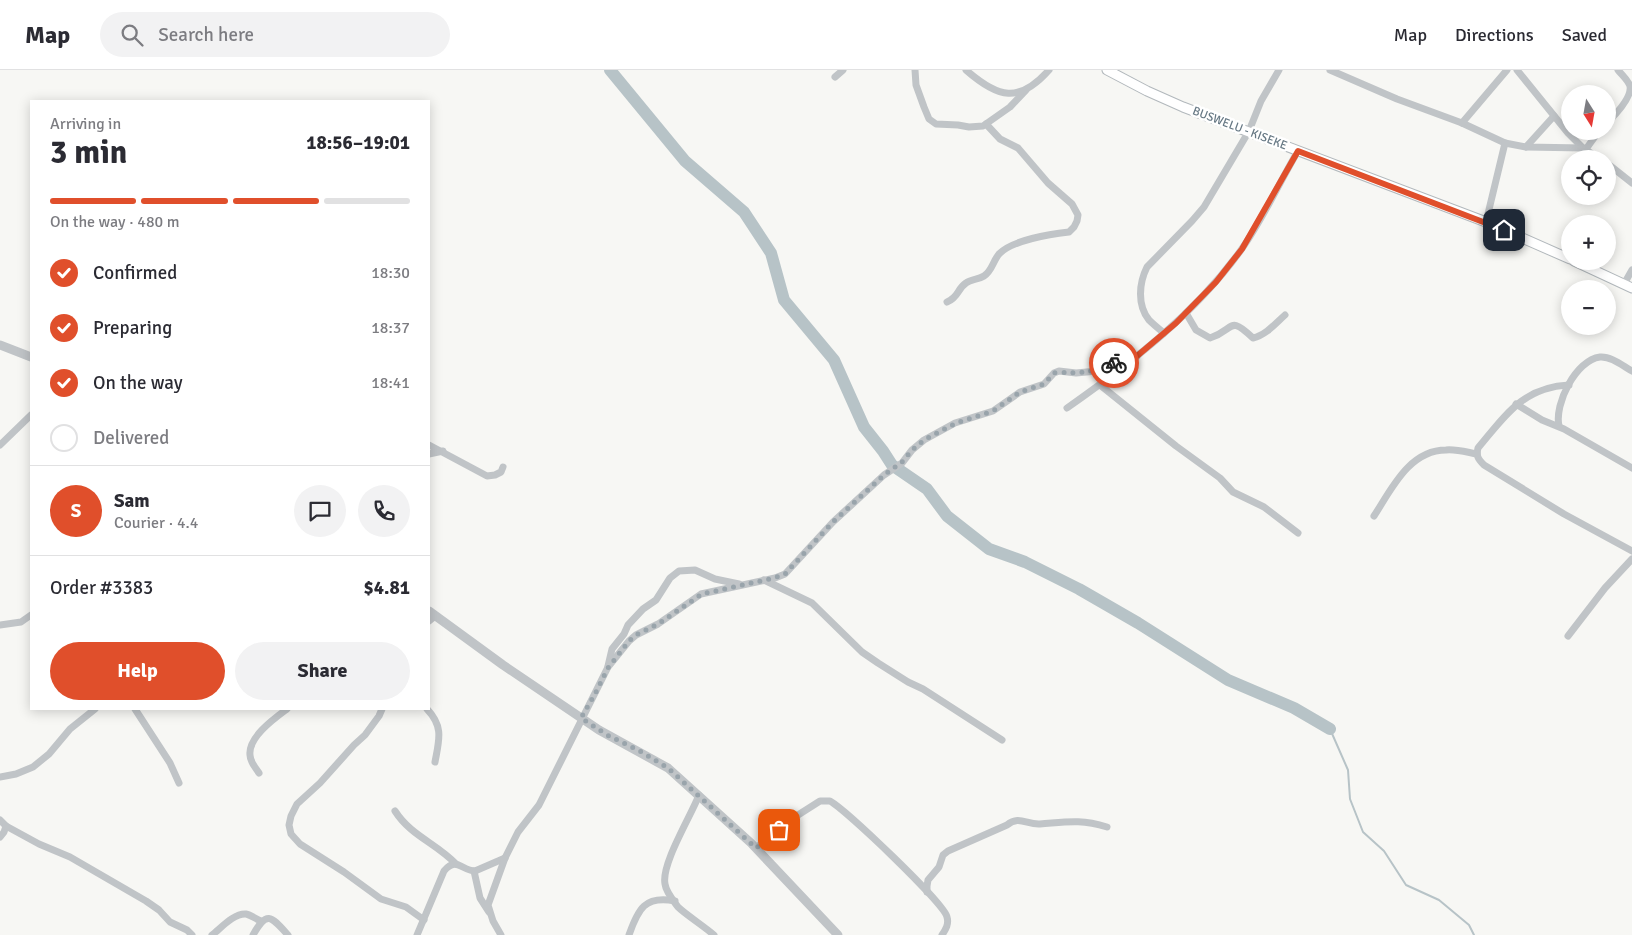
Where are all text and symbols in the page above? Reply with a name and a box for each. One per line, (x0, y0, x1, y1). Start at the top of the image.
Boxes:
search box (100, 12, 450, 57)
text: Map (25, 20, 70, 50)
icon: search (118, 21, 146, 49)
text: Search here (158, 23, 254, 47)
text: Map (1394, 24, 1427, 46)
text: Directions (1455, 24, 1534, 46)
text: Saved (1562, 24, 1607, 46)
north arrow (1561, 85, 1616, 140)
map controls (1561, 85, 1616, 335)
street label: BUSWELU - KISEKE (1190, 104, 1289, 153)
text: Arriving in (50, 114, 121, 134)
text: 18:56–19:01 (306, 131, 410, 155)
text: 3 min (50, 133, 127, 172)
button: locate (1561, 150, 1616, 205)
pin (1483, 209, 1525, 251)
text: On the way · 480 m (50, 212, 180, 232)
button: + (1561, 215, 1616, 270)
icon: home (1490, 216, 1518, 244)
icon: check (50, 259, 78, 287)
text: Confirmed (93, 261, 177, 285)
text: 18:30 (371, 263, 410, 283)
button: − (1561, 280, 1616, 335)
icon: check (50, 314, 78, 342)
text: Preparing (93, 316, 172, 340)
text: 18:37 (371, 318, 410, 338)
courier (1089, 338, 1139, 388)
icon: bike (1100, 349, 1128, 377)
icon: check (50, 369, 78, 397)
text: On the way (93, 371, 183, 395)
text: 18:41 (371, 373, 410, 393)
text: Delivered (93, 426, 169, 450)
button: chat (294, 485, 346, 537)
button: phone (358, 485, 410, 537)
text: Sam (114, 489, 150, 513)
text: S (71, 499, 81, 523)
text: Courier · 4.4 (114, 513, 198, 533)
text: Order #3383 (50, 576, 153, 600)
text: $4.81 (364, 576, 410, 600)
button: Help (50, 642, 225, 700)
button: Share (235, 642, 410, 700)
pin (758, 809, 800, 851)
icon: bag (765, 816, 793, 844)

